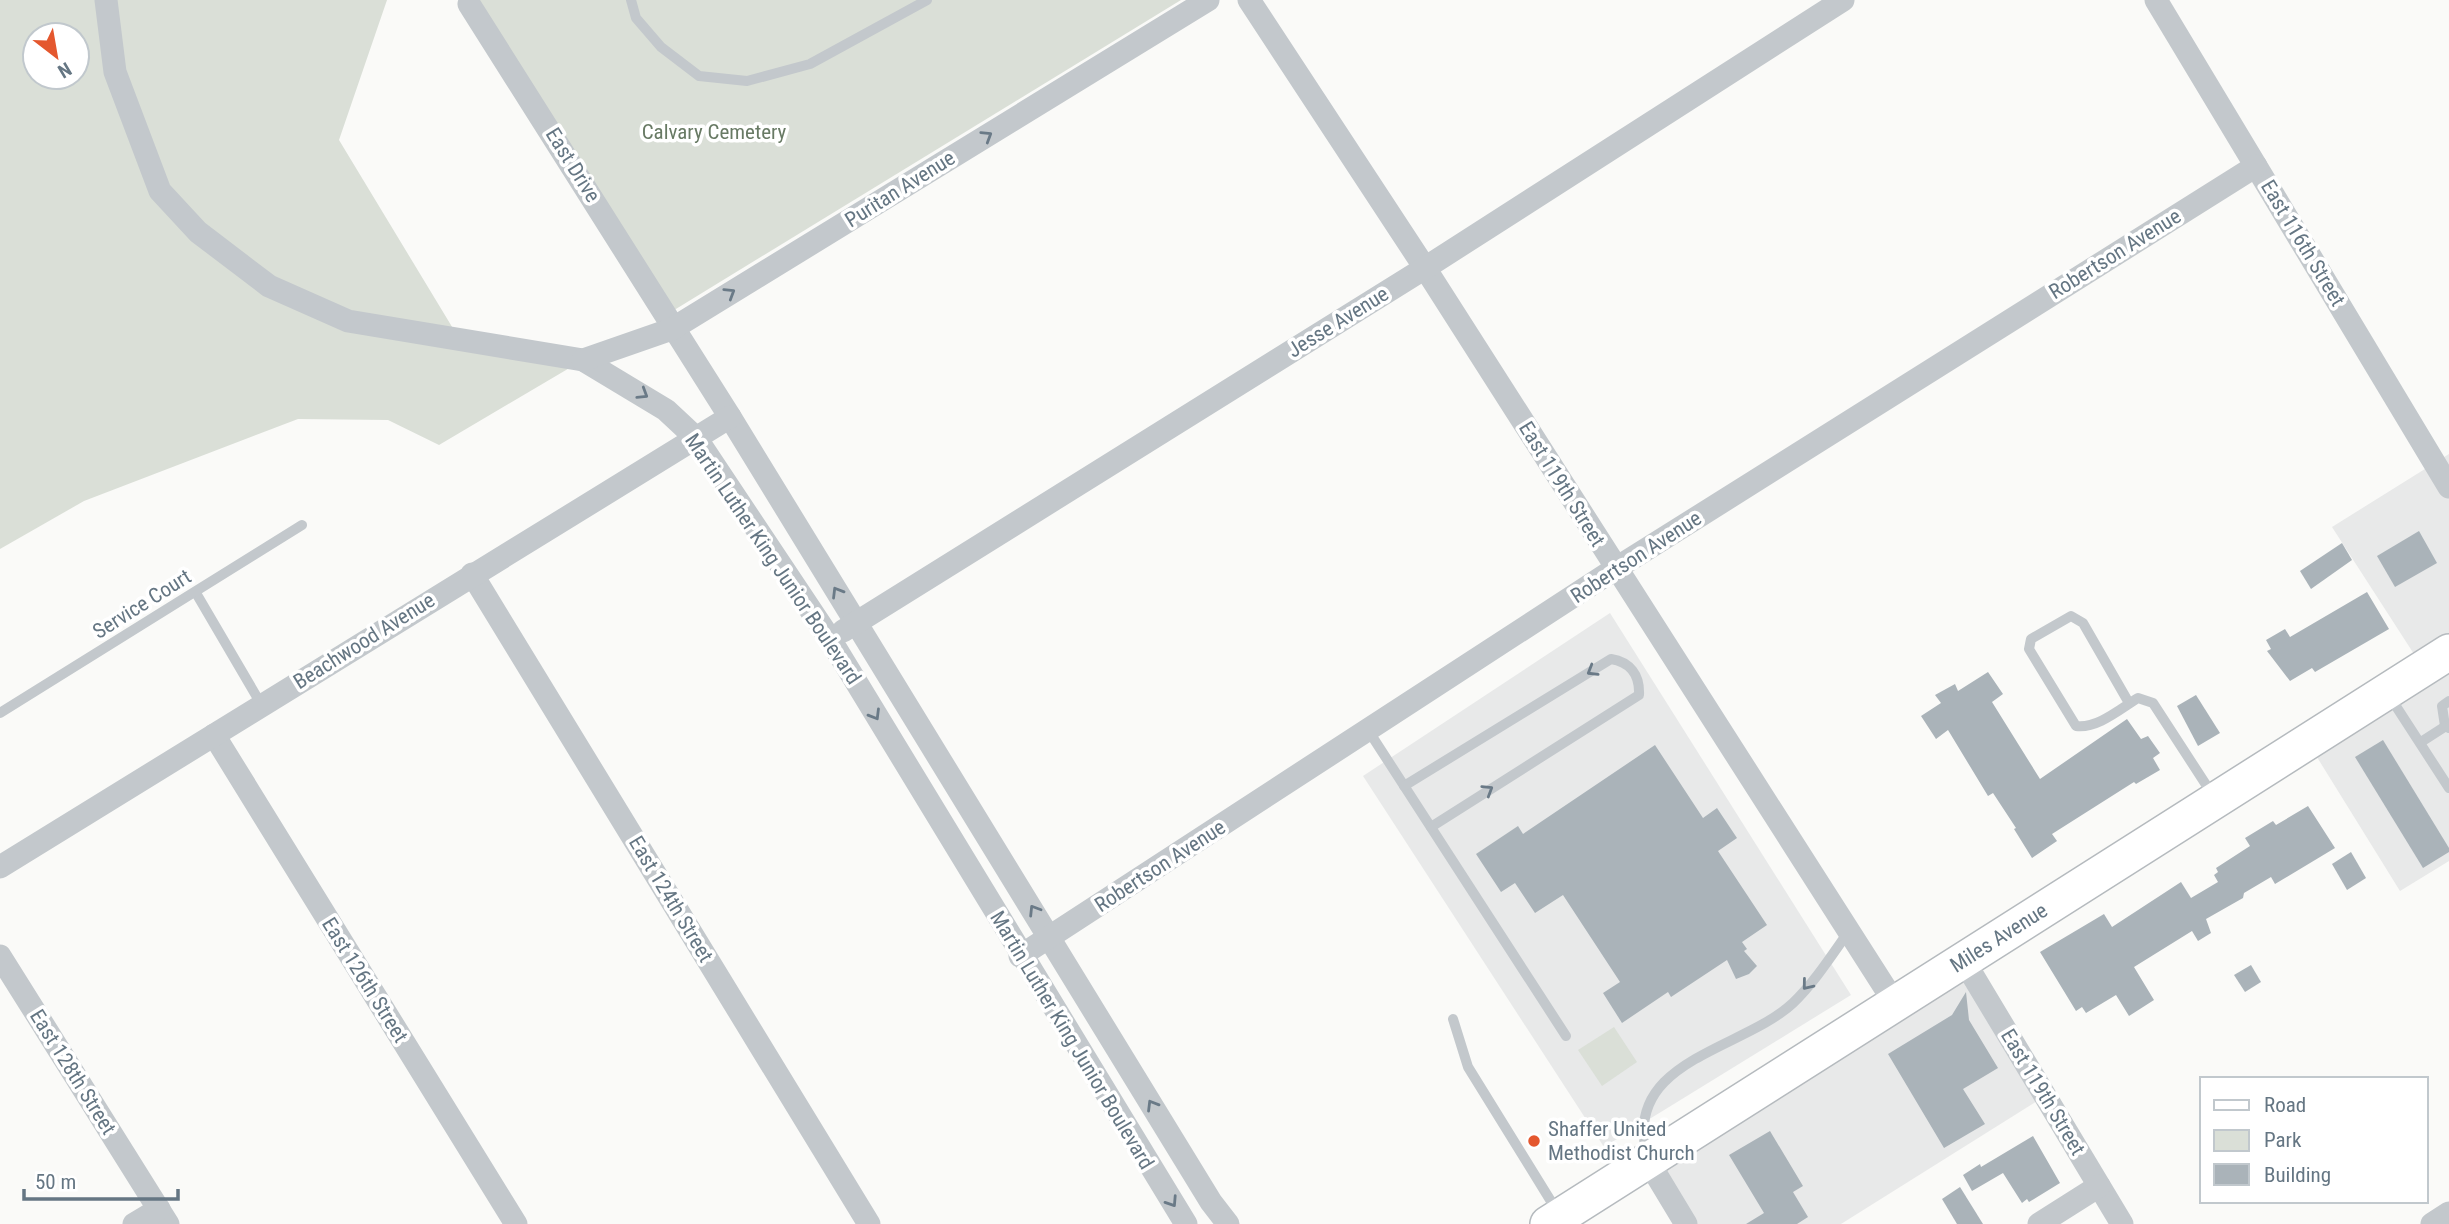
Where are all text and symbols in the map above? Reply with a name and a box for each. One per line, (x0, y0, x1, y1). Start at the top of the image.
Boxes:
north arrow (21, 21, 91, 91)
text: N (54, 57, 75, 83)
park label: Calvary Cemetery (642, 120, 787, 144)
street label: East Drive (541, 123, 605, 207)
one-way arrow (979, 131, 992, 144)
street label: Puritan Avenue (841, 146, 959, 232)
street label: East 116th Street (2256, 176, 2350, 310)
street label: Robertson Avenue (2045, 204, 2185, 304)
street label: Jesse Avenue (1283, 281, 1393, 362)
one-way arrow (723, 288, 736, 301)
one-way arrow (635, 386, 648, 399)
street label: East 119th Street (1514, 417, 1610, 551)
street label: Martin Luther King Junior Boulevard (680, 429, 866, 689)
street label: Robertson Avenue (1566, 506, 1706, 608)
street label: Service Court (88, 564, 196, 644)
one-way arrow (832, 587, 845, 600)
street label: Beachwood Avenue (289, 588, 439, 694)
one-way arrow (1586, 662, 1599, 675)
one-way arrow (867, 707, 880, 720)
one-way arrow (1481, 786, 1494, 799)
street label: Robertson Avenue (1090, 815, 1230, 917)
street label: East 124th Street (624, 832, 718, 966)
street label: Miles Avenue (1946, 898, 2052, 977)
one-way arrow (1029, 905, 1042, 918)
street label: Martin Luther King Junior Boulevard (985, 907, 1159, 1173)
street label: East 126th Street (317, 913, 413, 1047)
one-way arrow (1803, 977, 1816, 989)
street label: East 128th Street (25, 1005, 121, 1139)
street label: East 119th Street (1996, 1025, 2090, 1159)
legend (2200, 1077, 2428, 1203)
text: Road (2264, 1093, 2306, 1117)
one-way arrow (1147, 1099, 1160, 1112)
place label: Shaffer United Methodist Church (1548, 1117, 1695, 1165)
text: Park (2264, 1128, 2302, 1152)
marker: Shaffer United Methodist Church (1526, 1133, 1542, 1149)
scale bar (24, 1158, 178, 1202)
text: Building (2264, 1163, 2331, 1187)
text: 50 m (35, 1170, 76, 1194)
one-way arrow (1163, 1194, 1176, 1207)

